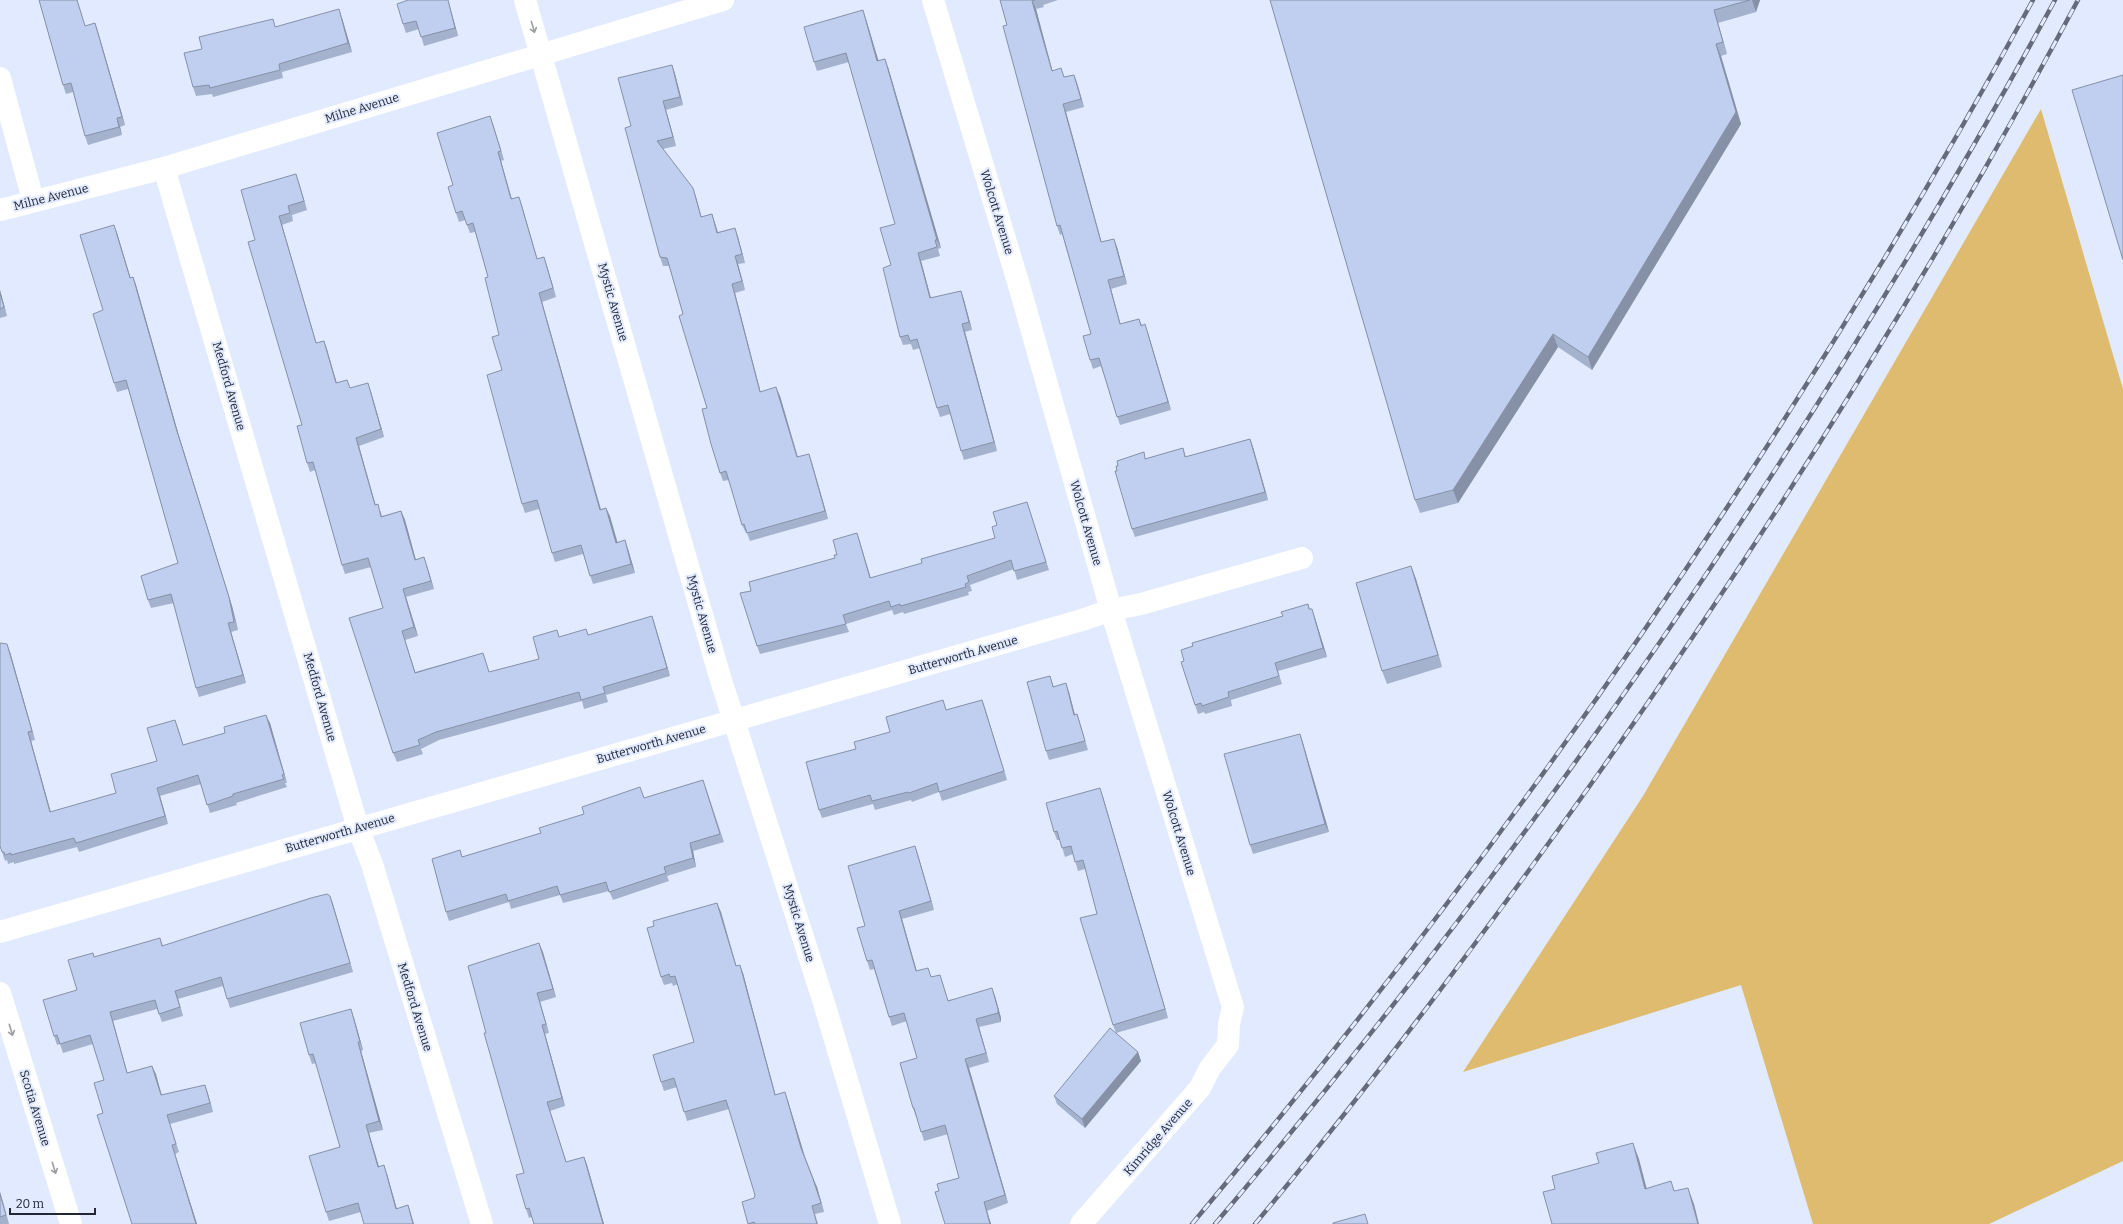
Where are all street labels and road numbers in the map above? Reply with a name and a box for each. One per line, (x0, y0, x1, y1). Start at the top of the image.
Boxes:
street label: Milne Avenue (323, 90, 401, 126)
street label: Wolcott Avenue (977, 168, 1017, 256)
street label: Milne Avenue (12, 181, 90, 213)
street label: Mystic Avenue (595, 261, 631, 343)
street label: Medford Avenue (210, 340, 248, 432)
street label: Wolcott Avenue (1067, 479, 1105, 567)
street label: Mystic Avenue (684, 573, 720, 655)
street label: Butterworth Avenue (907, 633, 1019, 677)
street label: Medford Avenue (301, 651, 339, 743)
street label: Butterworth Avenue (595, 722, 707, 766)
street label: Wolcott Avenue (1159, 789, 1199, 877)
street label: Butterworth Avenue (284, 811, 396, 855)
street label: Mystic Avenue (780, 882, 818, 964)
street label: Medford Avenue (395, 961, 435, 1053)
street label: Scotia Avenue (17, 1068, 53, 1148)
street label: Kimridge Avenue (1121, 1096, 1195, 1178)

